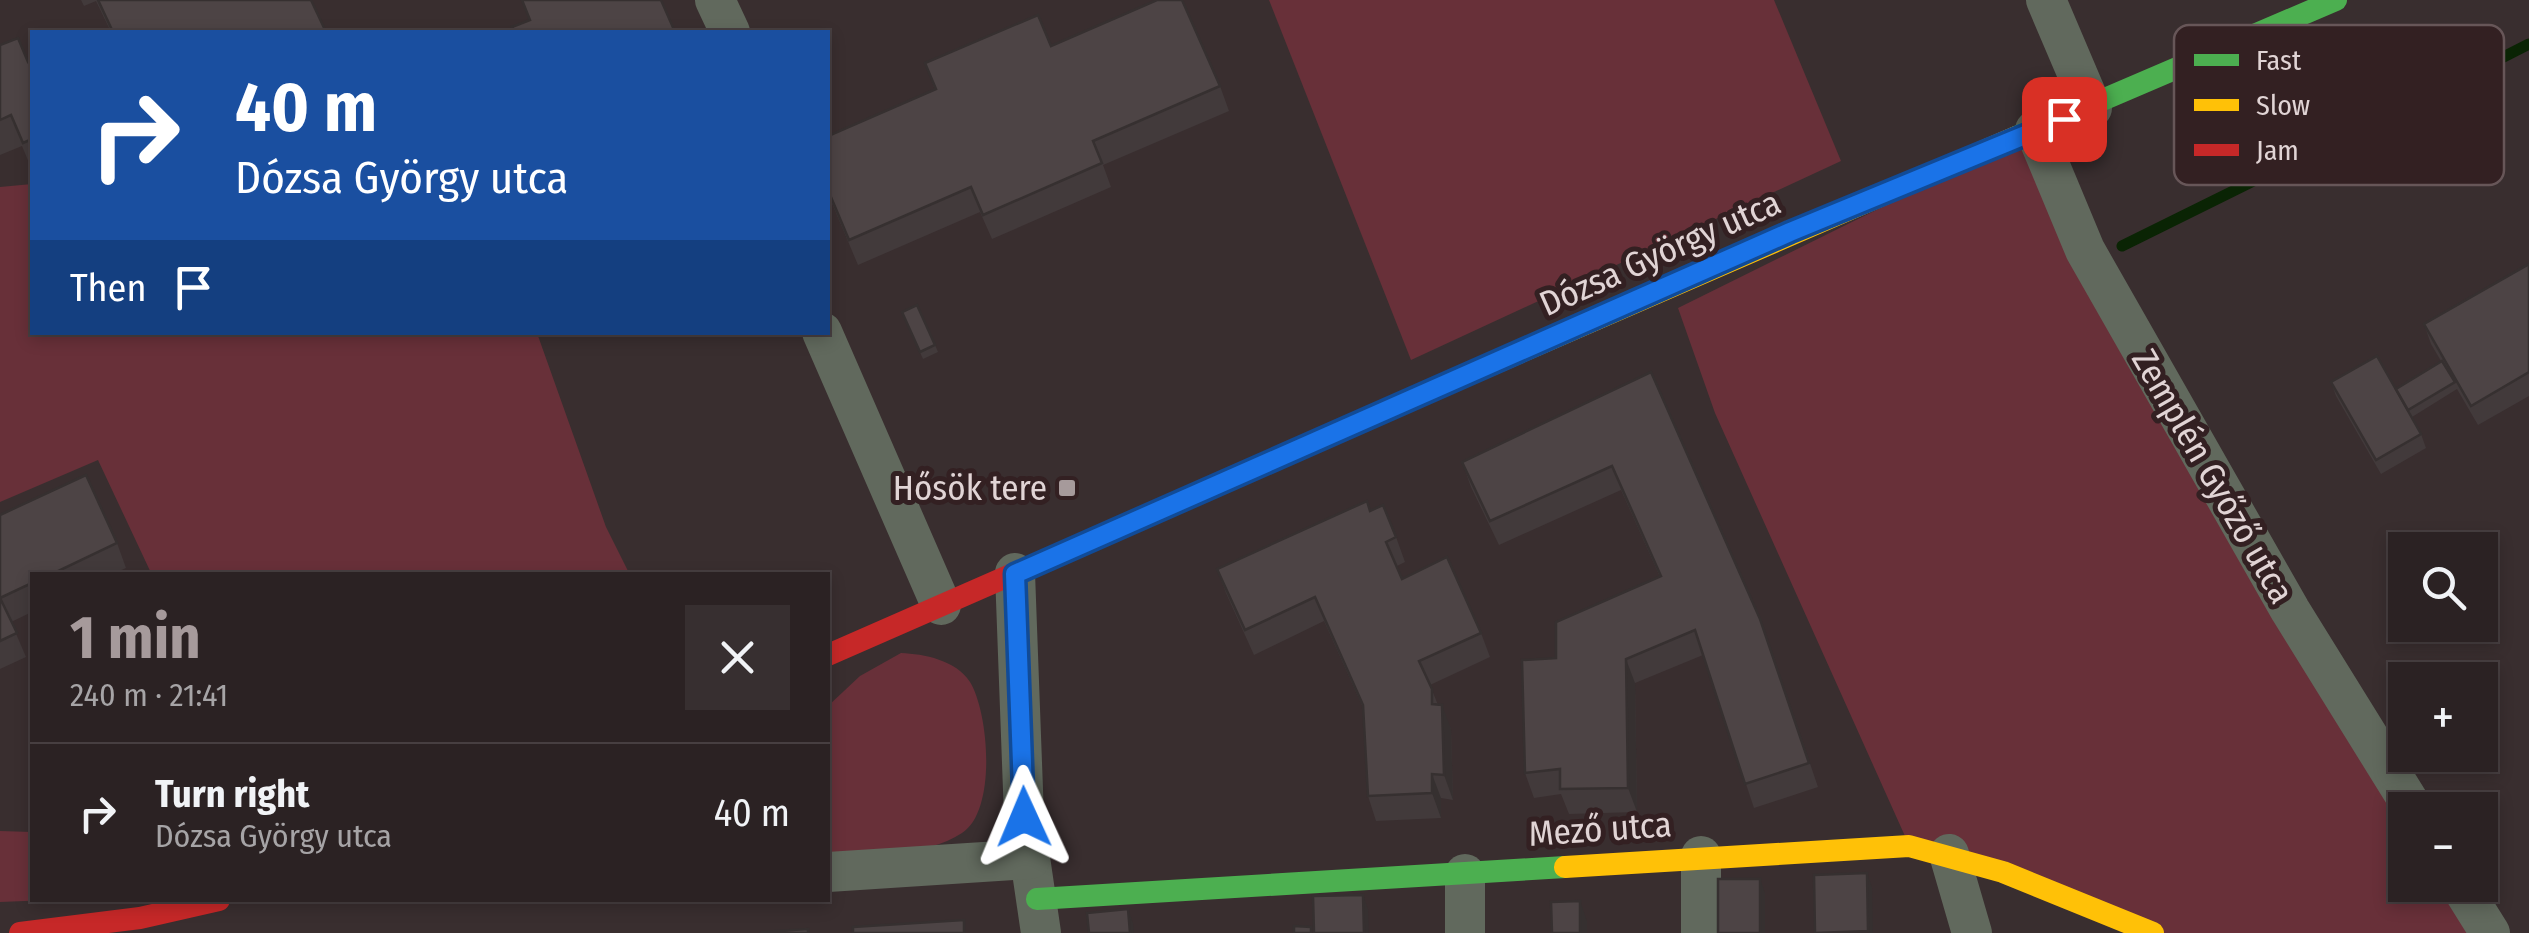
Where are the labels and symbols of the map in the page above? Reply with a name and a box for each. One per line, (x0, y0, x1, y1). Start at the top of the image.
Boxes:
legend (2174, 25, 2504, 185)
text: Fast (2256, 44, 2302, 77)
pin (2022, 77, 2107, 162)
text: Slow (2256, 89, 2310, 122)
text: Jam (2256, 134, 2299, 167)
street label: Dózsa György utca (1533, 181, 1787, 325)
street label: Zemplén Győző utca (2123, 341, 2303, 611)
place label: Hősök tere (893, 467, 1047, 509)
marker: Hősök tere (1056, 477, 1078, 499)
position arrow (972, 765, 1076, 869)
street label: Mező utca (1527, 803, 1673, 855)

